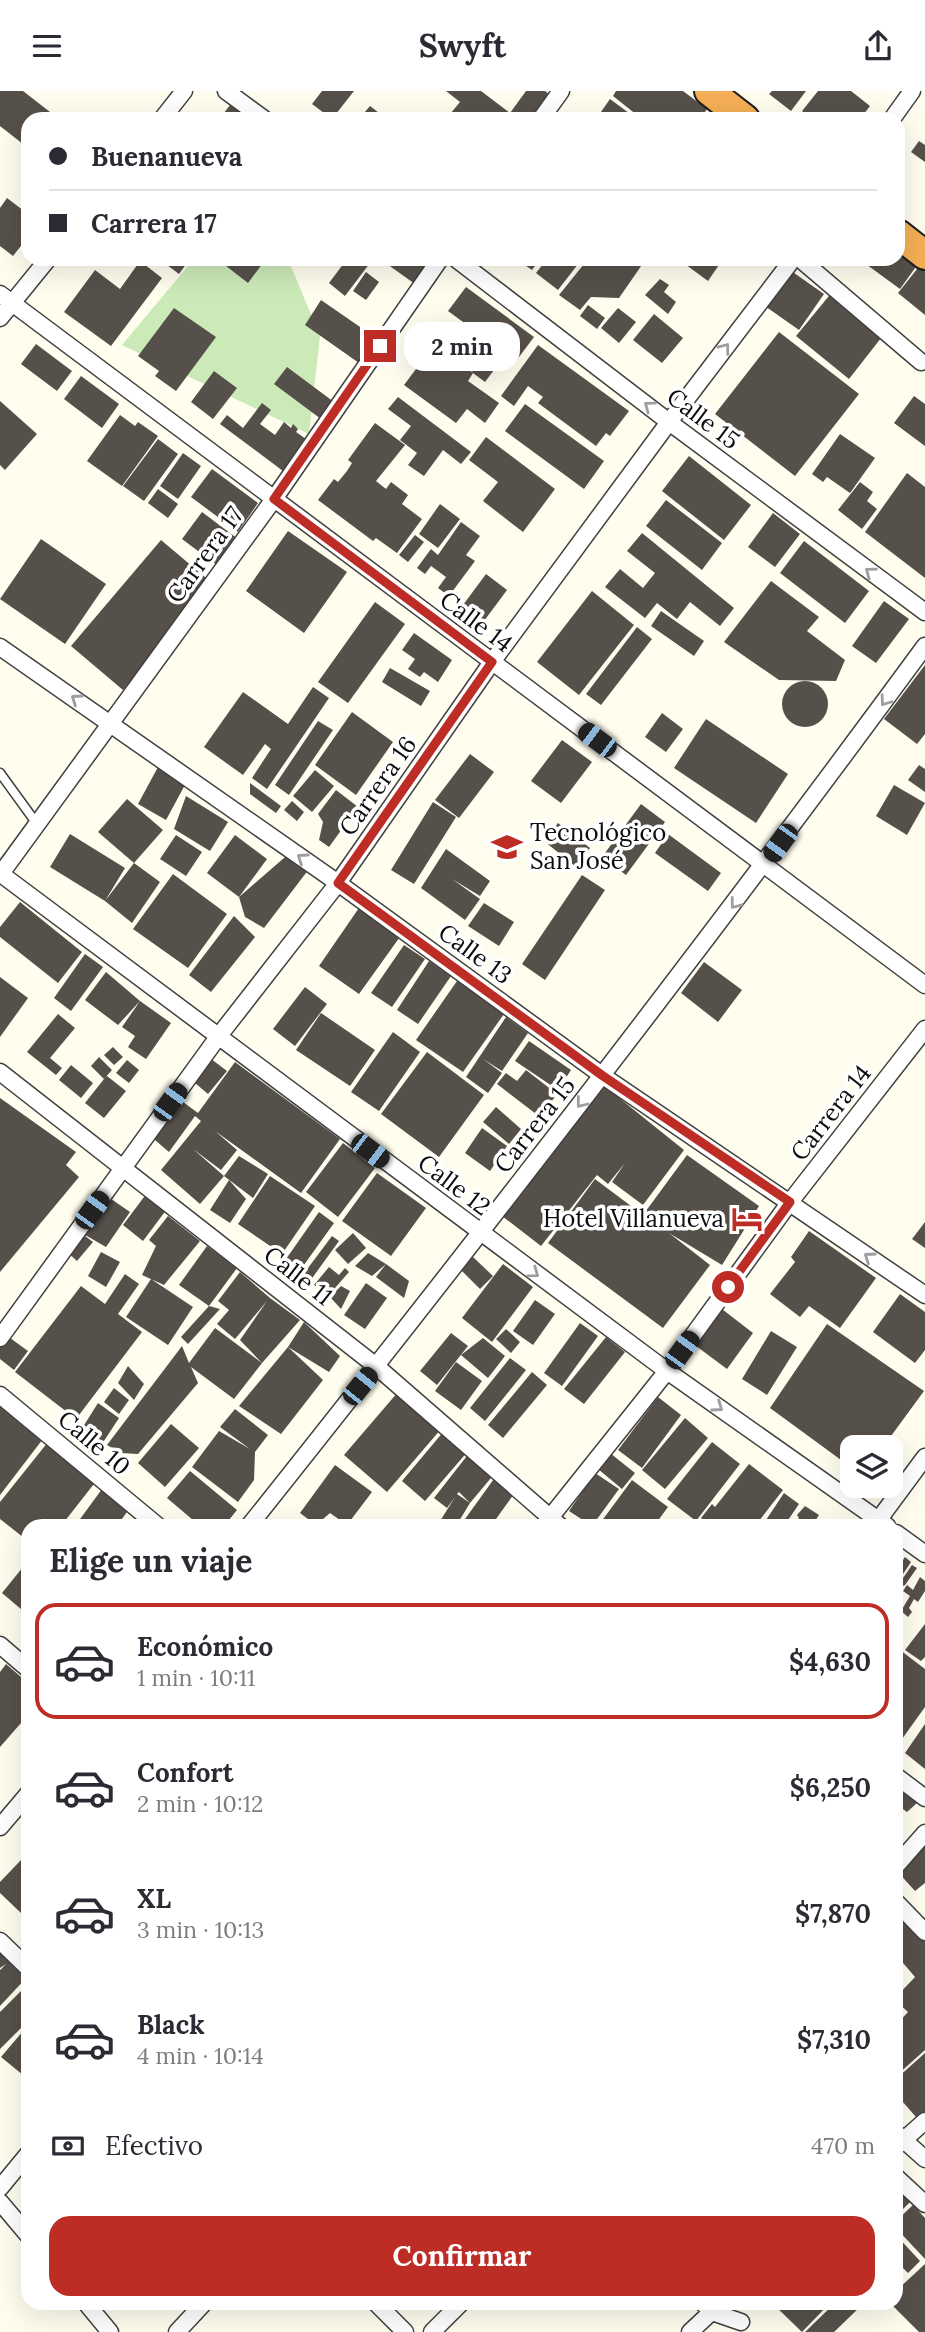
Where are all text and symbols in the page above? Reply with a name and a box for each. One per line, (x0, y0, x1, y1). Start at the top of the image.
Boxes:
text: Swyft (419, 25, 506, 66)
icon: menu (28, 27, 66, 65)
icon: share (859, 27, 897, 65)
text: Buenanueva (91, 140, 242, 173)
text: Carrera 17 (91, 207, 217, 240)
callout: 2 min (404, 321, 520, 371)
route end (364, 330, 396, 362)
text: 2 min (431, 332, 493, 361)
one-way arrow (717, 343, 729, 356)
street label: Calle 15 (661, 381, 746, 456)
one-way arrow (644, 402, 656, 415)
street label: Carrera 17 (159, 500, 250, 609)
one-way arrow (865, 567, 878, 580)
street label: Calle 14 (434, 584, 519, 659)
one-way arrow (880, 693, 893, 706)
one-way arrow (71, 695, 84, 707)
car (574, 719, 621, 761)
street label: Carrera 16 (332, 730, 423, 841)
place label: Tecnológico San José (530, 817, 666, 876)
car (760, 820, 801, 866)
school or university icon: Tecnológico San José (490, 830, 524, 864)
one-way arrow (297, 854, 310, 866)
one-way arrow (730, 896, 743, 908)
street label: Calle 13 (432, 916, 518, 991)
street label: Carrera 14 (783, 1058, 878, 1167)
street label: Carrera 15 (487, 1070, 582, 1179)
car (150, 1079, 191, 1125)
one-way arrow (577, 1096, 590, 1108)
car (347, 1130, 394, 1172)
street label: Calle 12 (412, 1147, 497, 1222)
car (72, 1187, 113, 1233)
hotel icon: Hotel Villanueva (730, 1202, 764, 1236)
place label: Hotel Villanueva (543, 1203, 724, 1234)
street label: Calle 11 (258, 1239, 339, 1312)
one-way arrow (864, 1253, 877, 1265)
one-way arrow (526, 1264, 539, 1277)
route start (712, 1271, 744, 1303)
car (662, 1327, 703, 1373)
car (339, 1363, 382, 1409)
one-way arrow (710, 1399, 723, 1411)
street label: Calle 10 (52, 1403, 137, 1482)
map controls (840, 1435, 903, 1498)
button: layers (840, 1435, 903, 1498)
text: Elige un viaje (49, 1540, 253, 1581)
icon: car (53, 1630, 116, 1693)
text: Económico (137, 1630, 273, 1663)
text: $4,630 (789, 1645, 871, 1678)
text: 1 min · 10:11 (137, 1663, 255, 1692)
icon: car (53, 1756, 116, 1819)
text: Confort (137, 1756, 234, 1789)
text: $6,250 (790, 1771, 871, 1804)
text: 2 min · 10:12 (137, 1789, 263, 1818)
icon: car (53, 1882, 116, 1945)
text: XL (137, 1882, 171, 1915)
text: $7,870 (795, 1897, 871, 1930)
text: 3 min · 10:13 (137, 1915, 264, 1944)
icon: car (53, 2008, 116, 2071)
text: Black (137, 2008, 205, 2041)
text: $7,310 (797, 2023, 871, 2056)
text: 4 min · 10:14 (137, 2041, 264, 2070)
icon: cash (49, 2127, 87, 2165)
text: Efectivo (105, 2129, 203, 2162)
text: 470 m (811, 2131, 875, 2160)
button: Confirmar (49, 2216, 875, 2296)

